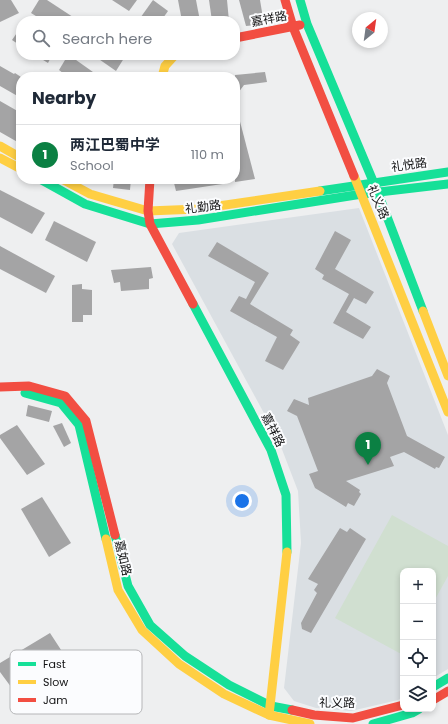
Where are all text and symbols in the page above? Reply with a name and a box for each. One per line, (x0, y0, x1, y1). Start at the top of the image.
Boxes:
street label: 嘉祥路 (250, 7, 288, 30)
north arrow (352, 12, 388, 48)
search box (16, 16, 240, 60)
icon: search (30, 27, 52, 49)
text: Search here (62, 28, 152, 49)
text: Nearby (32, 86, 96, 110)
text: 两江巴蜀中学 (70, 134, 160, 155)
text: 1 (43, 145, 47, 164)
text: 110 m (191, 145, 224, 164)
street label: 礼悦路 (390, 154, 428, 175)
text: School (70, 156, 114, 175)
street label: 礼义路 (364, 182, 393, 222)
street label: 礼勤路 (184, 196, 222, 217)
street label: 嘉祥路 (258, 410, 289, 450)
pin: 1 (355, 432, 381, 465)
your location (232, 491, 252, 511)
street label: 嘉如路 (111, 538, 136, 577)
map controls (400, 568, 436, 712)
button: + (400, 568, 436, 604)
button: − (400, 604, 436, 640)
button: locate (400, 640, 436, 676)
legend (10, 650, 142, 714)
text: Fast (43, 656, 66, 672)
text: Slow (43, 674, 68, 690)
button: layers (400, 676, 436, 712)
text: Jam (43, 692, 68, 708)
street label: 礼义路 (319, 694, 355, 711)

